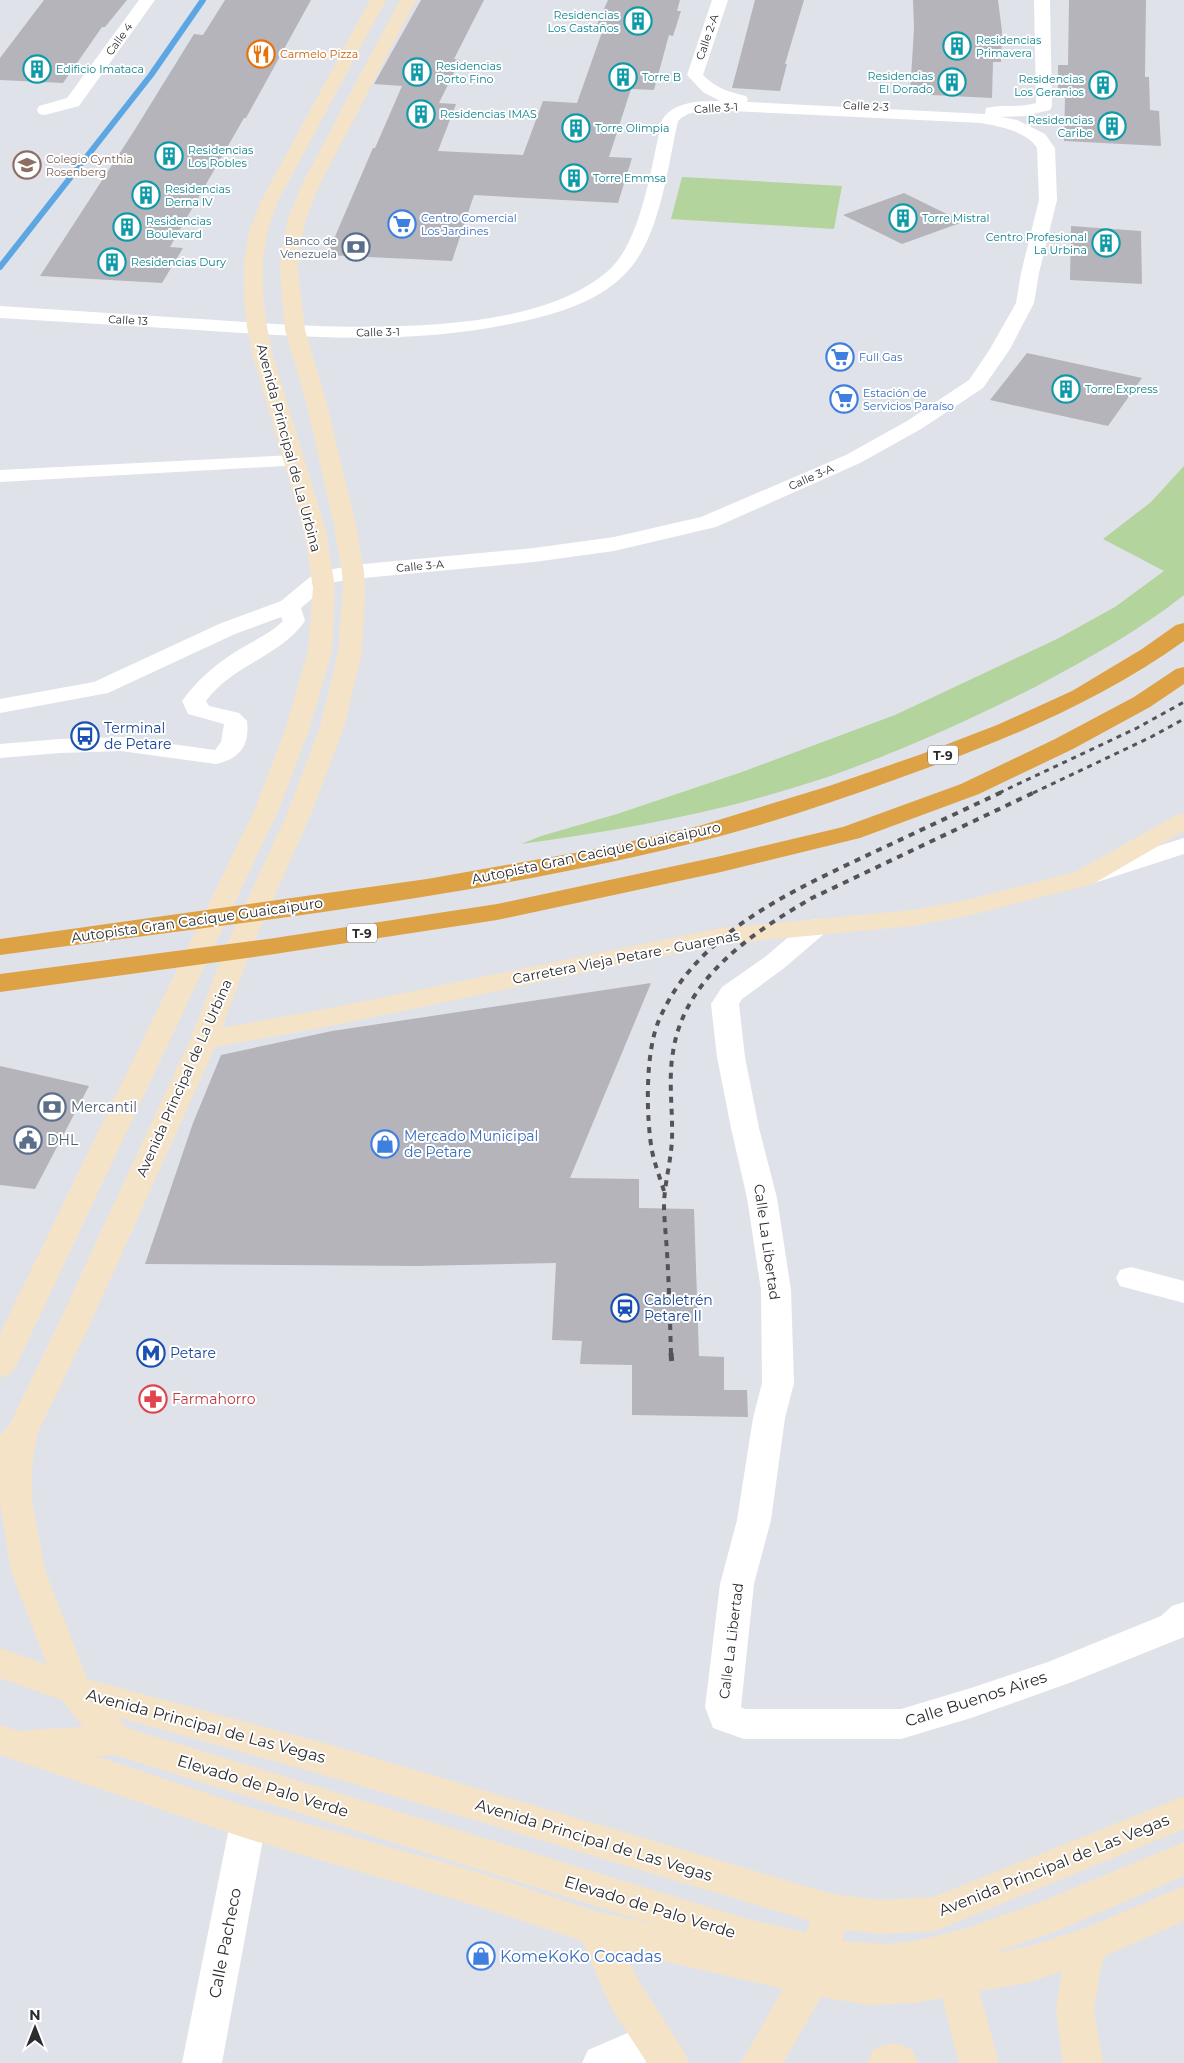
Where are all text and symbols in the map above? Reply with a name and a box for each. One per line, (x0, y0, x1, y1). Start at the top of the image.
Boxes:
building icon: Residencias Los Castaños (623, 6, 653, 36)
place label: Residencias Los Castaños (547, 8, 620, 35)
street label: Calle 2-A (693, 12, 721, 62)
street label: Calle 4 (102, 19, 136, 58)
building icon: Residencias Primavera (942, 31, 972, 61)
place label: Residencias Primavera (976, 33, 1042, 60)
restaurant icon: Carmelo Pizza (246, 39, 276, 69)
place label: Carmelo Pizza (280, 47, 358, 61)
building icon: Edificio Imataca (22, 54, 52, 84)
building icon: Residencias Porto Fino (402, 57, 432, 87)
place label: Residencias Porto Fino (436, 59, 502, 86)
place label: Edificio Imataca (56, 62, 144, 76)
building icon: Torre B (608, 62, 638, 92)
building icon: Residencias El Dorado (937, 67, 967, 97)
place label: Residencias El Dorado (868, 69, 934, 96)
place label: Torre B (642, 70, 681, 84)
building icon: Residencias Los Geranios (1088, 70, 1118, 100)
place label: Residencias Los Geranios (1014, 72, 1085, 99)
street label: Calle 2-3 (843, 98, 889, 114)
building icon: Residencias IMAS (406, 99, 436, 129)
street label: Calle 3-1 (694, 100, 738, 116)
place label: Residencias IMAS (440, 107, 537, 121)
building icon: Residencias Caribe (1097, 111, 1127, 141)
building icon: Torre Olimpia (561, 113, 591, 143)
place label: Residencias Caribe (1028, 113, 1094, 140)
place label: Torre Olimpia (595, 121, 669, 135)
building icon: Residencias Los Robles (154, 141, 184, 171)
place label: Residencias Los Robles (188, 143, 254, 170)
school or university icon: Colegio Cynthia Rosenberg (12, 150, 42, 180)
place label: Colegio Cynthia Rosenberg (46, 152, 133, 179)
building icon: Torre Emmsa (559, 163, 589, 193)
place label: Torre Emmsa (593, 171, 666, 185)
building icon: Residencias Derna IV (131, 180, 161, 210)
place label: Residencias Derna IV (165, 182, 231, 209)
building icon: Torre Mistral (888, 203, 918, 233)
supermarket icon: Centro Comercial Los Jardines (387, 209, 417, 239)
place label: Centro Comercial Los Jardines (421, 211, 517, 238)
place label: Torre Mistral (922, 211, 989, 225)
building icon: Residencias Boulevard (112, 212, 142, 242)
place label: Residencias Boulevard (146, 214, 212, 241)
building icon: Centro Profesional La Urbina (1091, 228, 1121, 258)
place label: Centro Profesional La Urbina (986, 230, 1087, 257)
bank icon: Banco de Venezuela (341, 232, 371, 262)
place label: Banco de Venezuela (280, 234, 337, 261)
building icon: Residencias Dury (97, 247, 127, 277)
place label: Residencias Dury (131, 255, 226, 269)
street label: Calle 13 (108, 312, 148, 328)
street label: Calle 3-1 (356, 325, 400, 339)
street label: Avenida Principal de La Urbina (253, 342, 325, 554)
supermarket icon: Full Gas (825, 342, 855, 372)
place label: Full Gas (859, 350, 903, 364)
building icon: Torre Express (1051, 374, 1081, 404)
place label: Torre Express (1085, 382, 1159, 396)
supermarket icon: Estación de Servicios Paraíso (829, 384, 859, 414)
place label: Estación de Servicios Paraíso (863, 386, 954, 413)
street label: Calle 3-A (786, 461, 836, 493)
street label: Calle 3-A (396, 557, 445, 575)
place label: Terminal de Petare (104, 719, 172, 753)
bus stop icon: Terminal de Petare (70, 721, 100, 751)
road number: T-9 (928, 746, 958, 764)
street label: Autopista Gran Cacique Guaicaipuro (470, 818, 722, 888)
street label: Autopista Gran Cacique Guaicaipuro (70, 893, 324, 947)
road number: T-9 (347, 924, 377, 942)
street label: Carretera Vieja Petare - Guarenas (511, 926, 741, 988)
street label: Avenida Principal de La Urbina (132, 976, 236, 1180)
bank icon: Mercantil (37, 1092, 67, 1122)
place label: Mercantil (71, 1098, 137, 1116)
public building icon: DHL (13, 1125, 43, 1155)
place label: Mercado Municipal de Petare (404, 1127, 538, 1161)
shop icon: Mercado Municipal de Petare (370, 1129, 400, 1159)
place label: DHL (47, 1131, 79, 1149)
street label: Calle La Libertad (750, 1183, 784, 1301)
place label: Cabletrén Petare II (644, 1291, 713, 1325)
station icon: Cabletrén Petare II (610, 1293, 640, 1323)
metro station icon: Petare (136, 1338, 166, 1368)
place label: Petare (170, 1344, 216, 1362)
pharmacy icon: Farmahorro (138, 1384, 168, 1414)
place label: Farmahorro (172, 1390, 256, 1408)
street label: Calle La Libertad (715, 1582, 747, 1700)
street label: Calle Buenos Aires (903, 1667, 1049, 1731)
street label: Avenida Principal de Las Vegas (84, 1685, 328, 1767)
street label: Elevado de Palo Verde (175, 1751, 351, 1821)
street label: Avenida Principal de Las Vegas (473, 1795, 715, 1885)
street label: Avenida Principal de Las Vegas (936, 1810, 1172, 1920)
street label: Elevado de Palo Verde (562, 1872, 738, 1942)
street label: Calle Pacheco (205, 1886, 245, 2000)
shop icon: KomeKoKo Cocadas (466, 1941, 496, 1971)
place label: KomeKoKo Cocadas (500, 1947, 662, 1966)
north arrow (10, 2003, 60, 2053)
text: N (29, 2006, 41, 2024)

